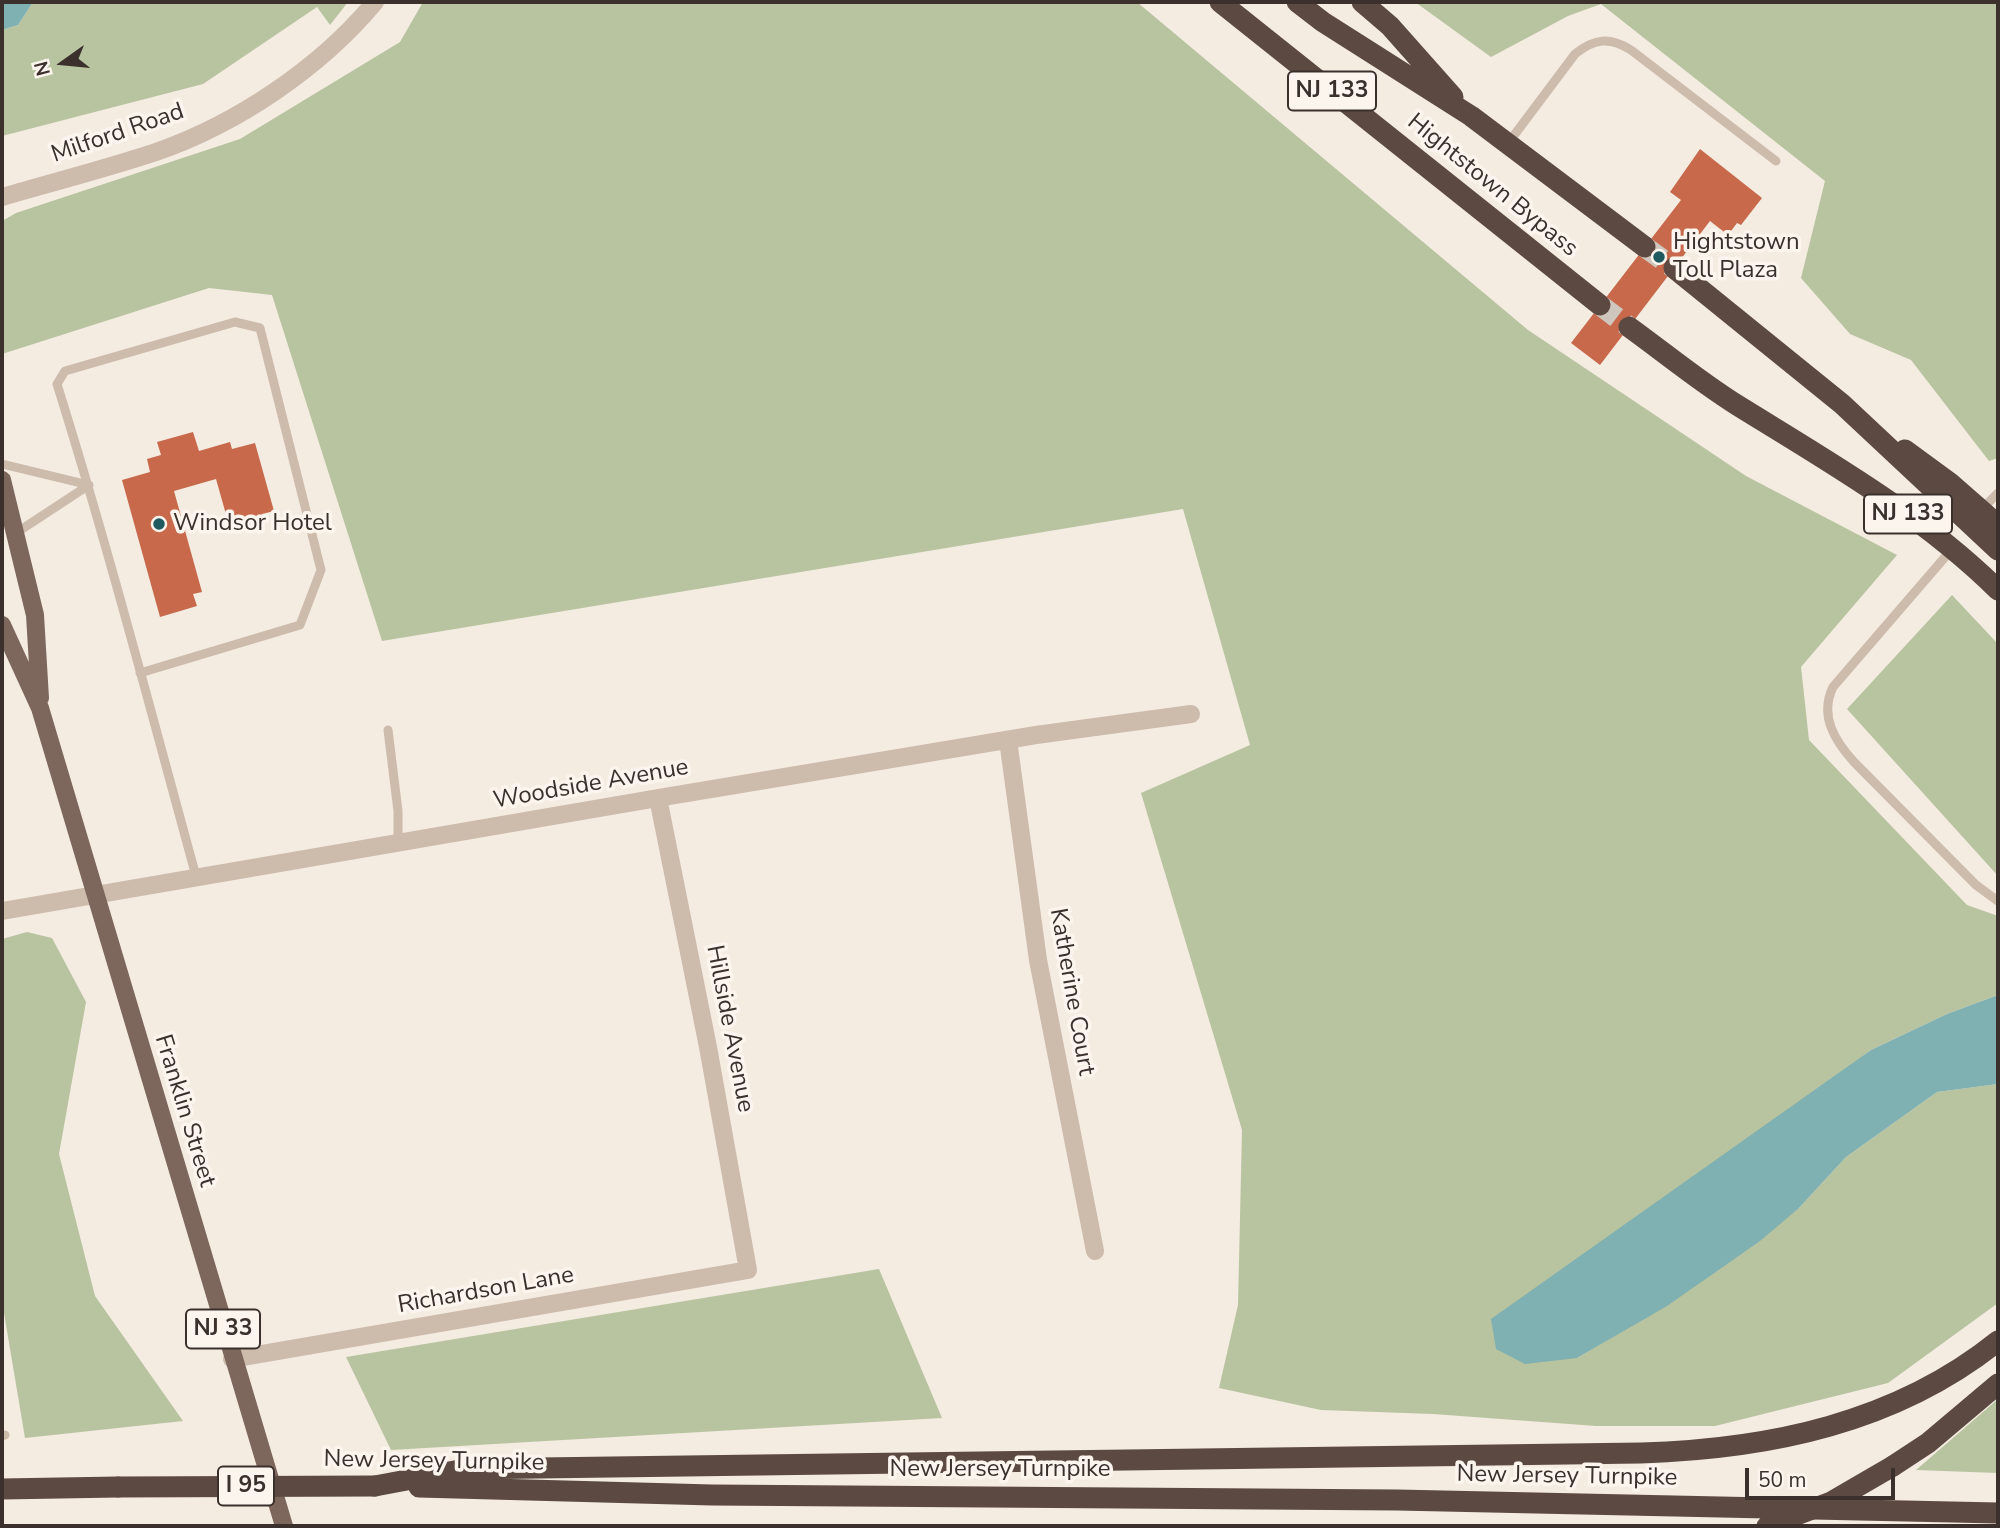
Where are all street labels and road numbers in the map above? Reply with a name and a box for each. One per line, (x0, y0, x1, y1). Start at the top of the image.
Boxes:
road number: NJ 133 (1288, 72, 1376, 110)
street label: Milford Road (48, 98, 188, 170)
street label: Hightstown Bypass (1401, 108, 1583, 264)
road number: NJ 133 (1864, 494, 1952, 534)
street label: Woodside Avenue (491, 754, 691, 816)
street label: Katherine Court (1042, 906, 1100, 1078)
street label: Hillside Avenue (699, 943, 759, 1115)
street label: Franklin Street (147, 1031, 221, 1191)
street label: Richardson Lane (396, 1261, 576, 1321)
road number: NJ 33 (186, 1310, 260, 1348)
street label: New Jersey Turnpike (323, 1446, 545, 1478)
street label: New Jersey Turnpike (890, 1456, 1110, 1484)
street label: New Jersey Turnpike (1456, 1461, 1678, 1493)
road number: I 95 (218, 1466, 274, 1506)

